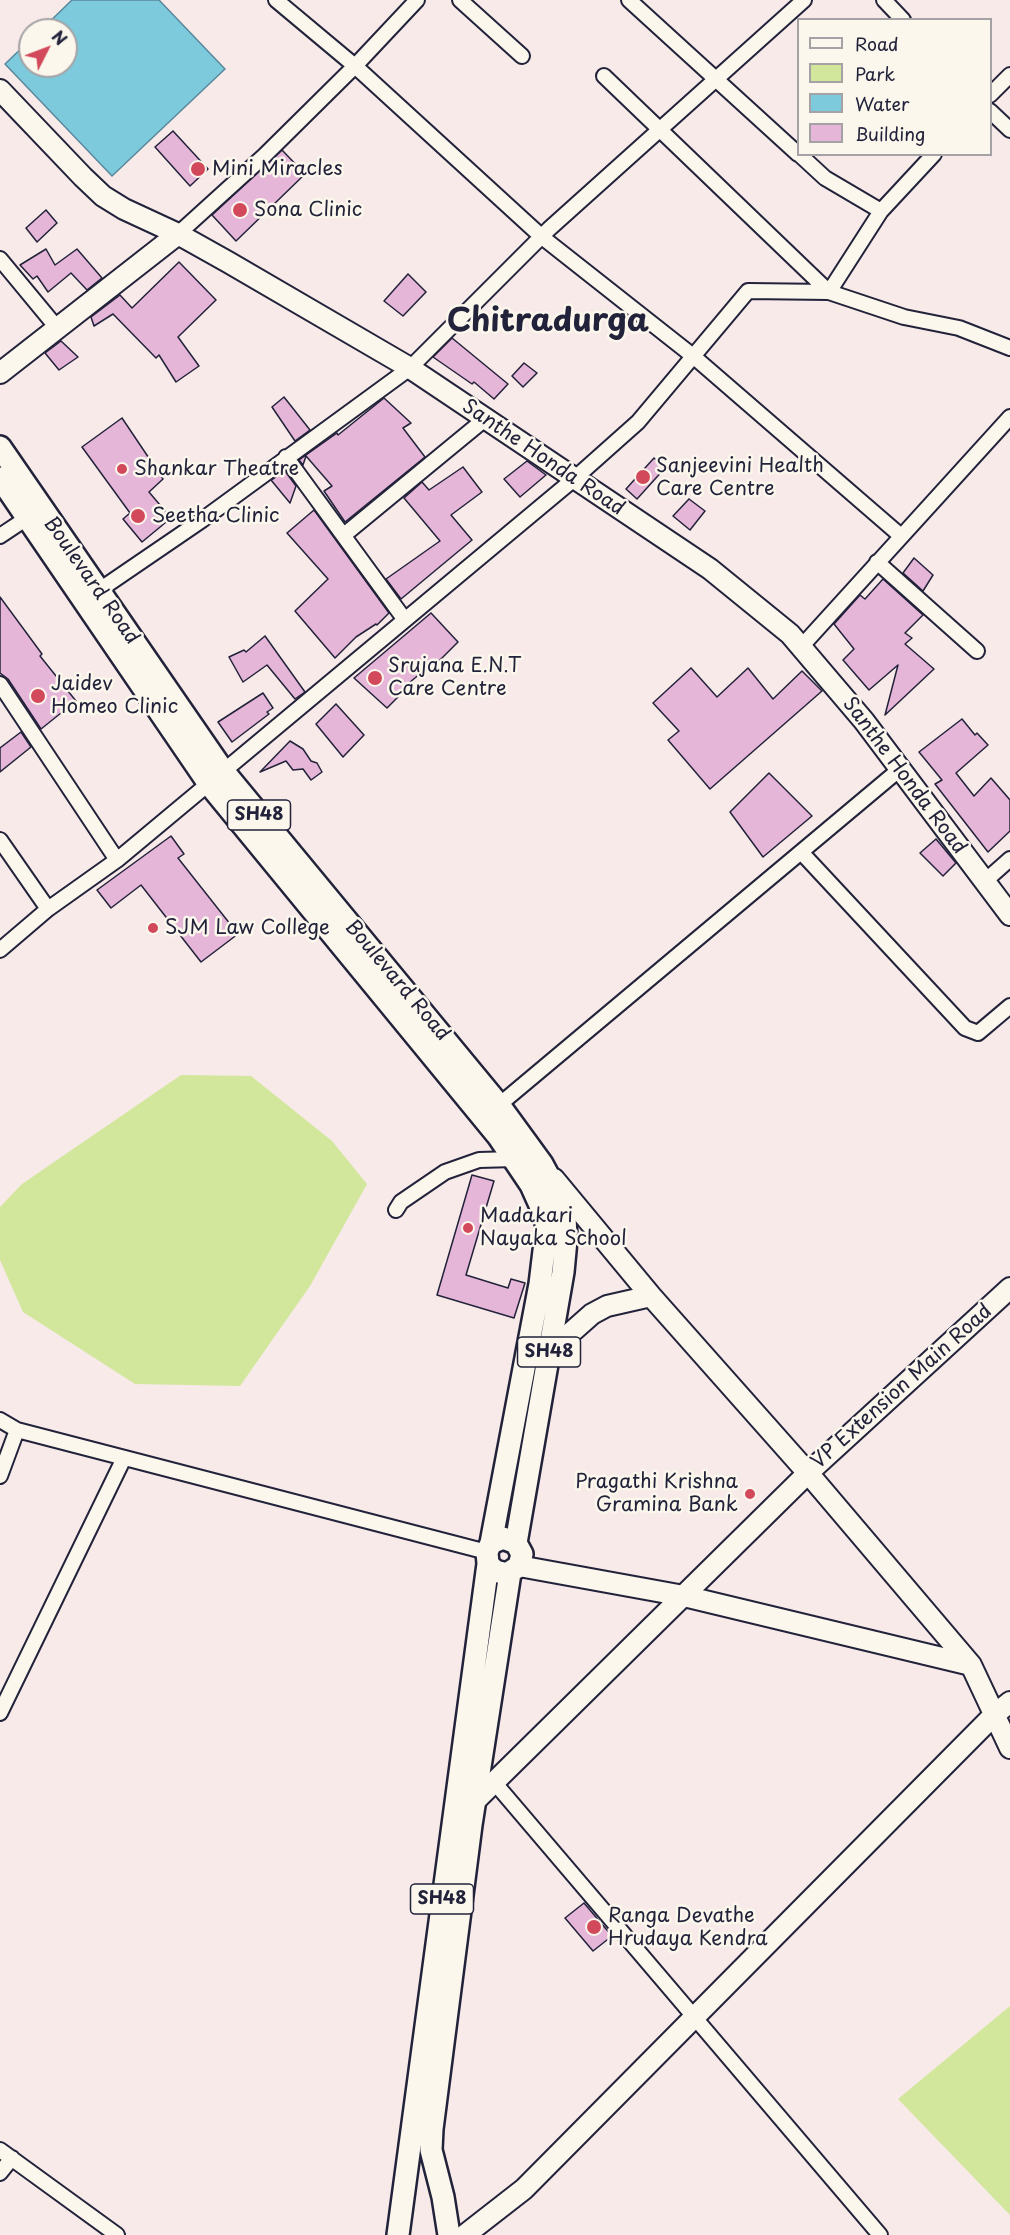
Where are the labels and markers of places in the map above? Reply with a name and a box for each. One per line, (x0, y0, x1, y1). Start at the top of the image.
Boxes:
place label: Mini Miracles (212, 157, 343, 181)
marker: Mini Miracles (189, 160, 207, 178)
place label: Sona Clinic (254, 198, 362, 222)
marker: Sona Clinic (231, 201, 249, 219)
place label: Sanjeevini Health Care Centre (656, 454, 824, 501)
place label: Shankar Theatre (134, 457, 299, 481)
marker: Shankar Theatre (115, 462, 129, 476)
marker: Sanjeevini Health Care Centre (634, 468, 652, 486)
place label: Seetha Clinic (152, 504, 280, 528)
marker: Seetha Clinic (129, 507, 147, 525)
place label: Srujana E.N.T Care Centre (388, 654, 521, 701)
marker: Srujana E.N.T Care Centre (366, 669, 384, 687)
place label: Jaidev Homeo Clinic (51, 672, 178, 719)
marker: Jaidev Homeo Clinic (29, 687, 47, 705)
place label: SJM Law College (165, 916, 330, 940)
marker: SJM Law College (146, 921, 160, 935)
place label: Madakari Nayaka School (480, 1204, 627, 1251)
marker: Madakari Nayaka School (461, 1221, 475, 1235)
place label: Pragathi Krishna Gramina Bank (575, 1470, 738, 1517)
marker: Pragathi Krishna Gramina Bank (743, 1487, 757, 1501)
place label: Ranga Devathe Hrudaya Kendra (608, 1904, 768, 1951)
marker: Ranga Devathe Hrudaya Kendra (585, 1918, 603, 1936)

